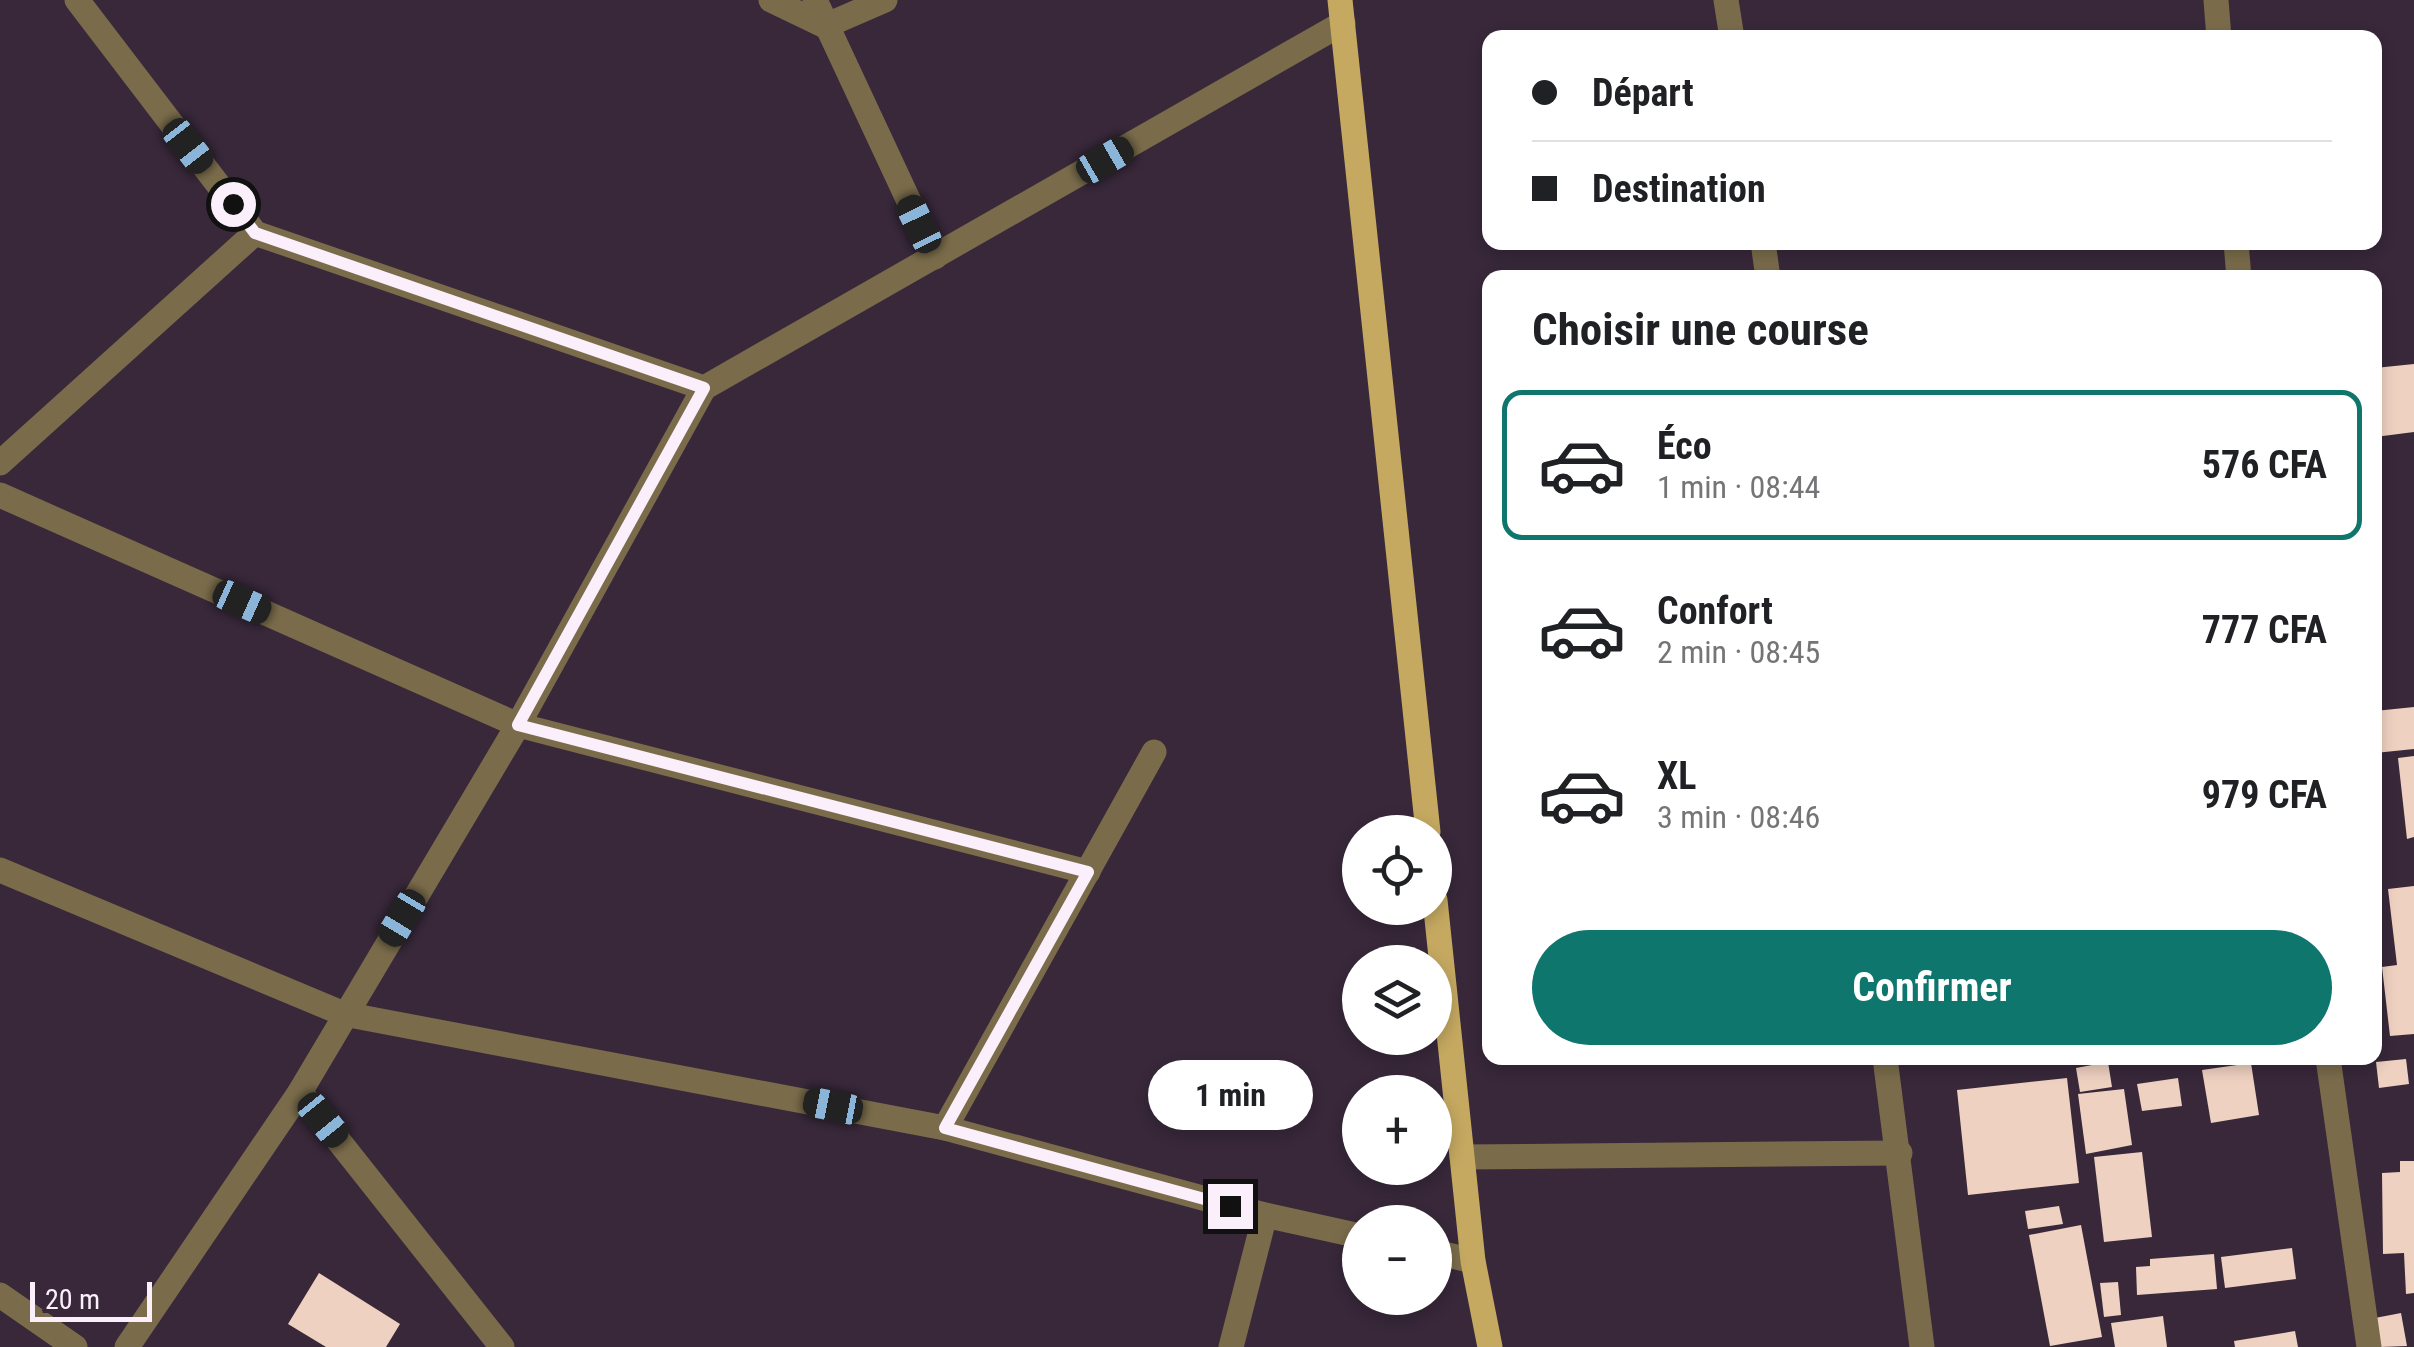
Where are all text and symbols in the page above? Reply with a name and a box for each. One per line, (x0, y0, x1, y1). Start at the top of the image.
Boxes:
text: Départ (1592, 71, 1694, 115)
car (158, 113, 218, 179)
car (1072, 132, 1138, 188)
text: Destination (1592, 167, 1766, 211)
route start (211, 182, 256, 227)
car (892, 190, 946, 258)
text: Choisir une course (1532, 303, 1869, 356)
icon: car (1537, 420, 1627, 510)
text: Éco (1657, 424, 1712, 468)
text: 576 CFA (2202, 443, 2327, 487)
text: 1 min · 08:44 (1657, 468, 1820, 506)
car (208, 576, 276, 628)
icon: car (1537, 585, 1627, 675)
text: Confort (1657, 589, 1773, 633)
text: 777 CFA (2202, 608, 2327, 652)
text: 2 min · 08:45 (1657, 633, 1820, 671)
icon: car (1537, 750, 1627, 840)
text: XL (1657, 754, 1696, 798)
text: 979 CFA (2202, 773, 2327, 817)
text: 3 min · 08:46 (1657, 798, 1820, 836)
map controls (1342, 815, 1452, 1315)
button: locate (1342, 815, 1452, 925)
car (374, 885, 430, 951)
button: Confirmer (1532, 930, 2332, 1045)
button: layers (1342, 945, 1452, 1055)
callout: 1 min (1148, 1061, 1312, 1131)
button: + (1342, 1075, 1452, 1185)
text: 1 min (1195, 1076, 1266, 1114)
car (801, 1086, 865, 1126)
car (292, 1087, 354, 1153)
route end (1208, 1184, 1253, 1229)
button: − (1342, 1205, 1452, 1315)
scale bar (30, 1277, 152, 1322)
text: 20 m (45, 1283, 100, 1316)

